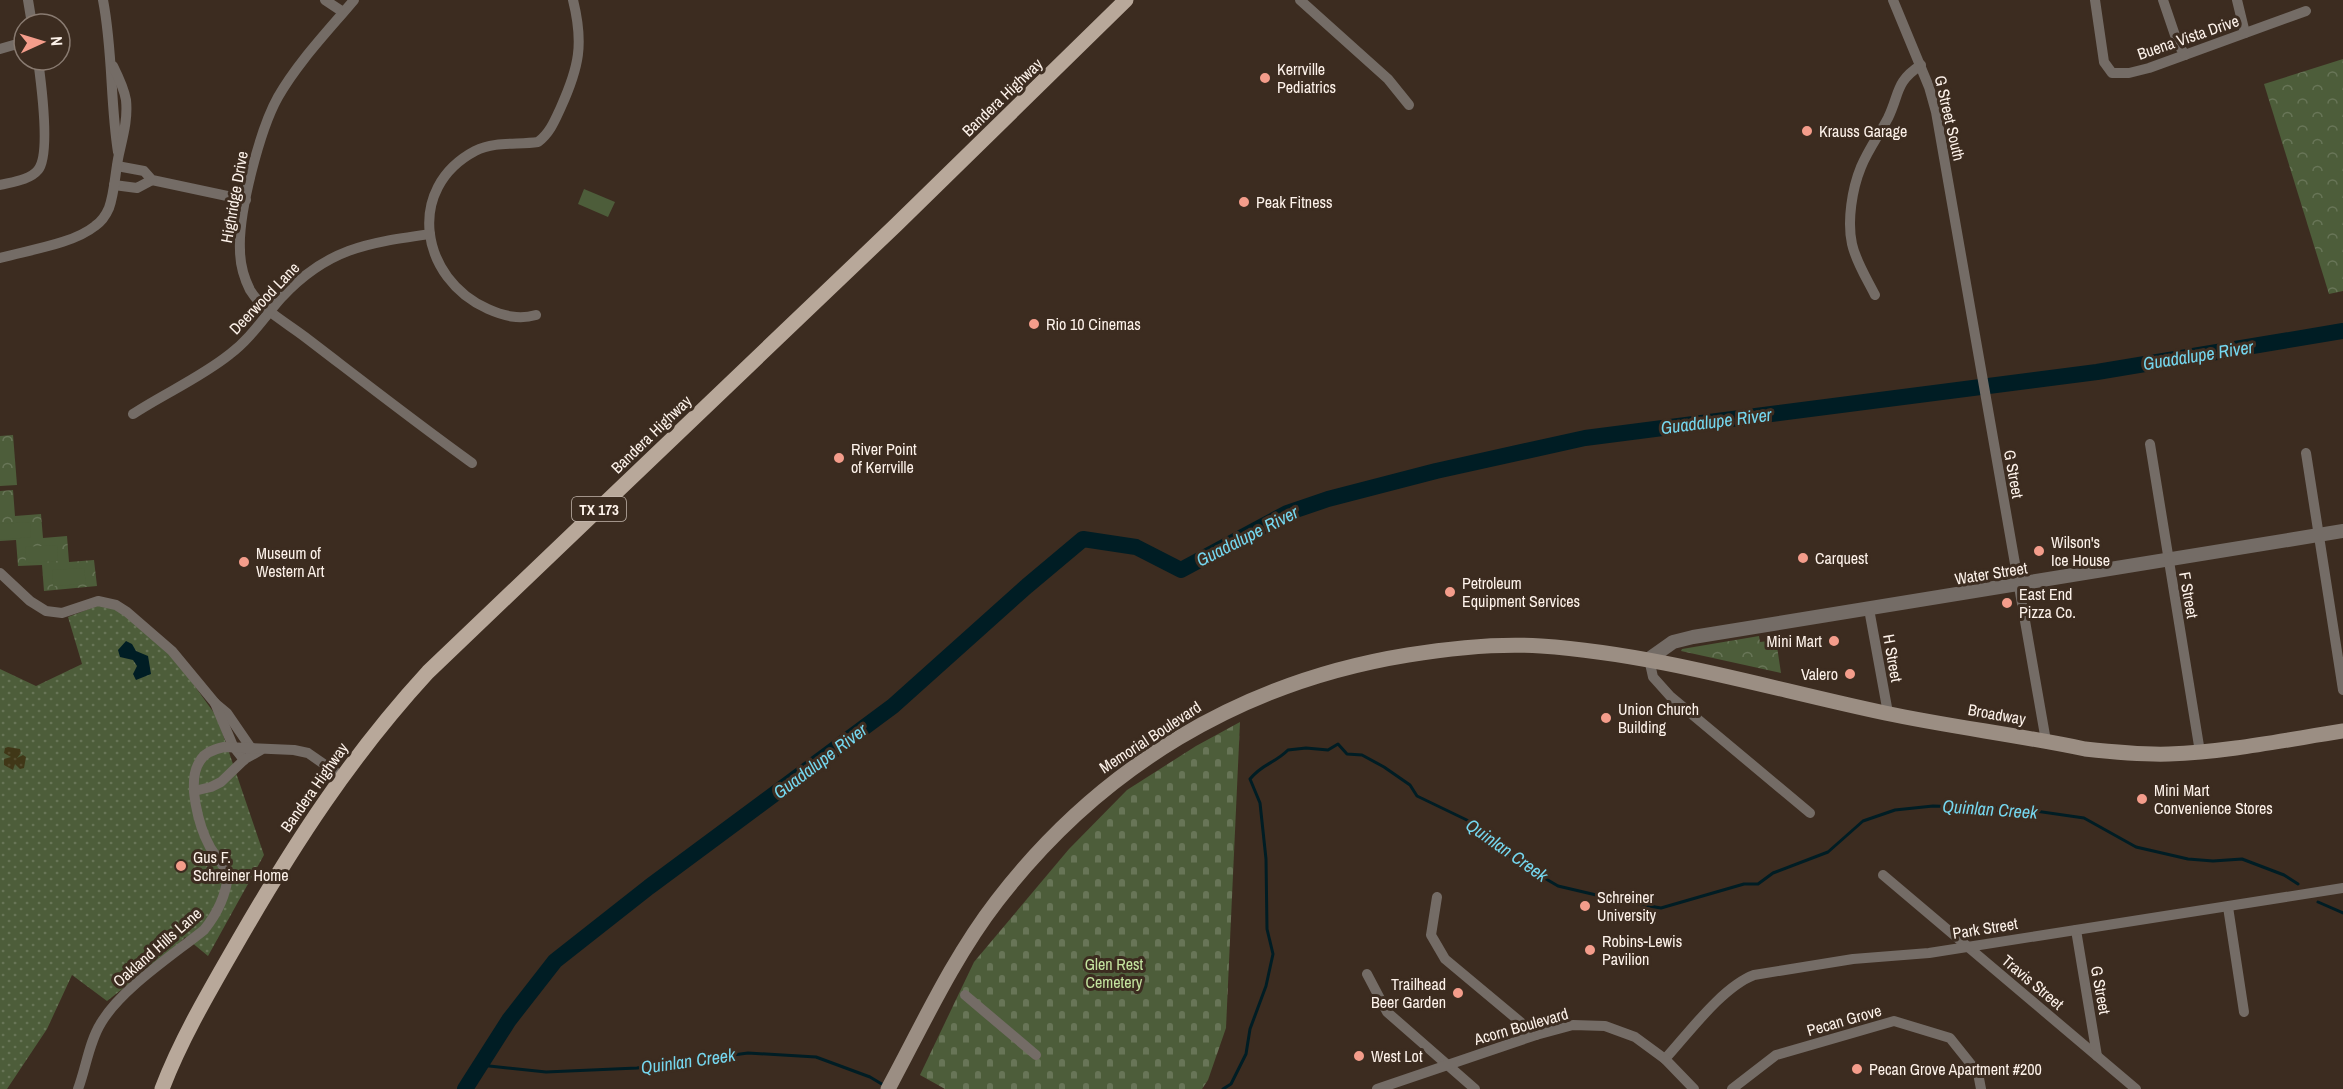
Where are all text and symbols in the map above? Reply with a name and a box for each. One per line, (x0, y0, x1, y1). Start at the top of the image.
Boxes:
street label: Buena Vista Drive (2134, 9, 2242, 65)
north arrow (12, 12, 72, 72)
text: N (46, 35, 68, 46)
street label: Bandera Highway (957, 53, 1047, 141)
place label: Kerrville Pediatrics (1277, 58, 1336, 98)
marker: Kerrville Pediatrics (1258, 71, 1272, 85)
street label: G Street South (1930, 73, 1970, 163)
place label: Krauss Garage (1819, 120, 1907, 142)
marker: Krauss Garage (1800, 124, 1814, 138)
street label: Highridge Drive (215, 149, 253, 245)
place label: Peak Fitness (1256, 191, 1333, 213)
marker: Peak Fitness (1237, 195, 1251, 209)
street label: Deerwood Lane (224, 257, 304, 339)
place label: Rio 10 Cinemas (1046, 313, 1141, 335)
marker: Rio 10 Cinemas (1027, 317, 1041, 331)
water label: Guadalupe River (2141, 334, 2256, 376)
street label: Bandera Highway (606, 390, 696, 478)
water label: Guadalupe River (1659, 402, 1774, 440)
place label: River Point of Kerrville (851, 438, 917, 478)
street label: G Street (1999, 448, 2029, 500)
marker: River Point of Kerrville (832, 451, 846, 465)
road number: TX 173 (572, 497, 626, 521)
water label: Guadalupe River (1192, 499, 1303, 572)
place label: Wilson's Ice House (2051, 531, 2110, 571)
place label: Museum of Western Art (256, 542, 325, 582)
marker: Wilson's Ice House (2032, 544, 2046, 558)
place label: Carquest (1815, 547, 1869, 569)
marker: Carquest (1796, 551, 1810, 565)
marker: Museum of Western Art (237, 555, 251, 569)
street label: Water Street (1953, 556, 2029, 590)
street label: F Street (2174, 570, 2204, 620)
place label: Petroleum Equipment Services (1462, 572, 1580, 612)
place label: East End Pizza Co. (2019, 583, 2076, 623)
marker: Petroleum Equipment Services (1443, 585, 1457, 599)
marker: East End Pizza Co. (2000, 596, 2014, 610)
place label: Mini Mart (1767, 630, 1822, 652)
street label: H Street (1878, 632, 1908, 684)
marker: Mini Mart (1827, 634, 1841, 648)
place label: Valero (1801, 663, 1838, 685)
marker: Valero (1843, 667, 1857, 681)
street label: Memorial Boulevard (1095, 696, 1205, 778)
place label: Union Church Building (1618, 698, 1699, 738)
street label: Broadway (1966, 698, 2028, 730)
marker: Union Church Building (1599, 711, 1613, 725)
water label: Guadalupe River (768, 717, 873, 805)
street label: Bandera Highway (275, 738, 353, 836)
place label: Mini Mart Convenience Stores (2154, 779, 2273, 819)
marker: Mini Mart Convenience Stores (2135, 792, 2149, 806)
water label: Quinlan Creek (1942, 793, 2039, 825)
water label: Quinlan Creek (1461, 812, 1554, 888)
place label: Gus F. Schreiner Home (193, 846, 289, 886)
marker: Gus F. Schreiner Home (174, 859, 188, 873)
place label: Schreiner University (1597, 886, 1656, 926)
marker: Schreiner University (1578, 899, 1592, 913)
street label: Oakland Hills Lane (108, 902, 206, 992)
street label: Park Street (1951, 912, 2019, 944)
place label: Robins-Lewis Pavilion (1602, 930, 1682, 970)
marker: Robins-Lewis Pavilion (1583, 943, 1597, 957)
street label: Travis Street (1997, 950, 2069, 1015)
park label: Glen Rest Cemetery (1085, 953, 1144, 993)
street label: G Street (2086, 964, 2116, 1016)
place label: Trailhead Beer Garden (1371, 973, 1446, 1013)
marker: Trailhead Beer Garden (1451, 986, 1465, 1000)
street label: Pecan Grove (1804, 999, 1884, 1041)
street label: Acorn Boulevard (1470, 1002, 1571, 1050)
water label: Quinlan Creek (639, 1042, 737, 1080)
place label: West Lot (1371, 1045, 1423, 1067)
marker: West Lot (1352, 1049, 1366, 1063)
place label: Pecan Grove Apartment #200 (1869, 1058, 2042, 1080)
marker: Pecan Grove Apartment #200 (1850, 1062, 1864, 1076)

